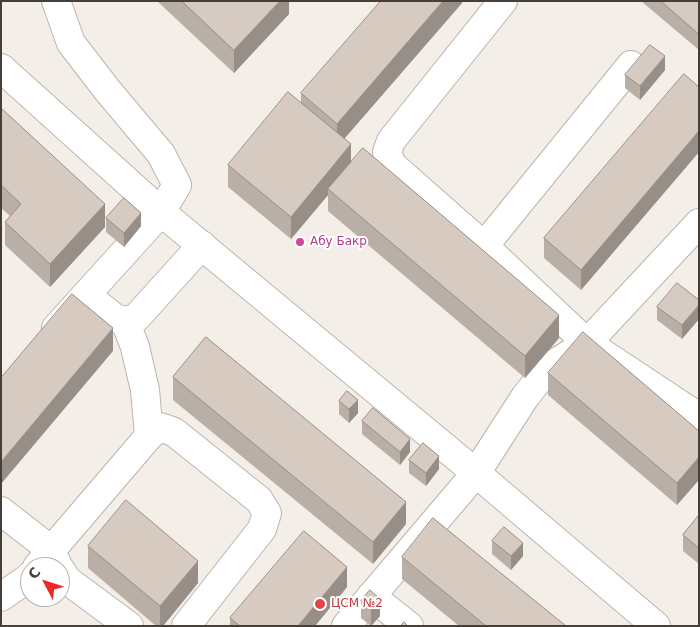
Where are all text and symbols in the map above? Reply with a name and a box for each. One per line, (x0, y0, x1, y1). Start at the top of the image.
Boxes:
place label: Абу Бакр (310, 235, 367, 249)
marker: Абу Бакр (294, 236, 306, 248)
north arrow (20, 557, 70, 607)
text: С (25, 564, 44, 582)
marker: ЦСМ №2 (313, 597, 327, 611)
place label: ЦСМ №2 (331, 597, 383, 611)

